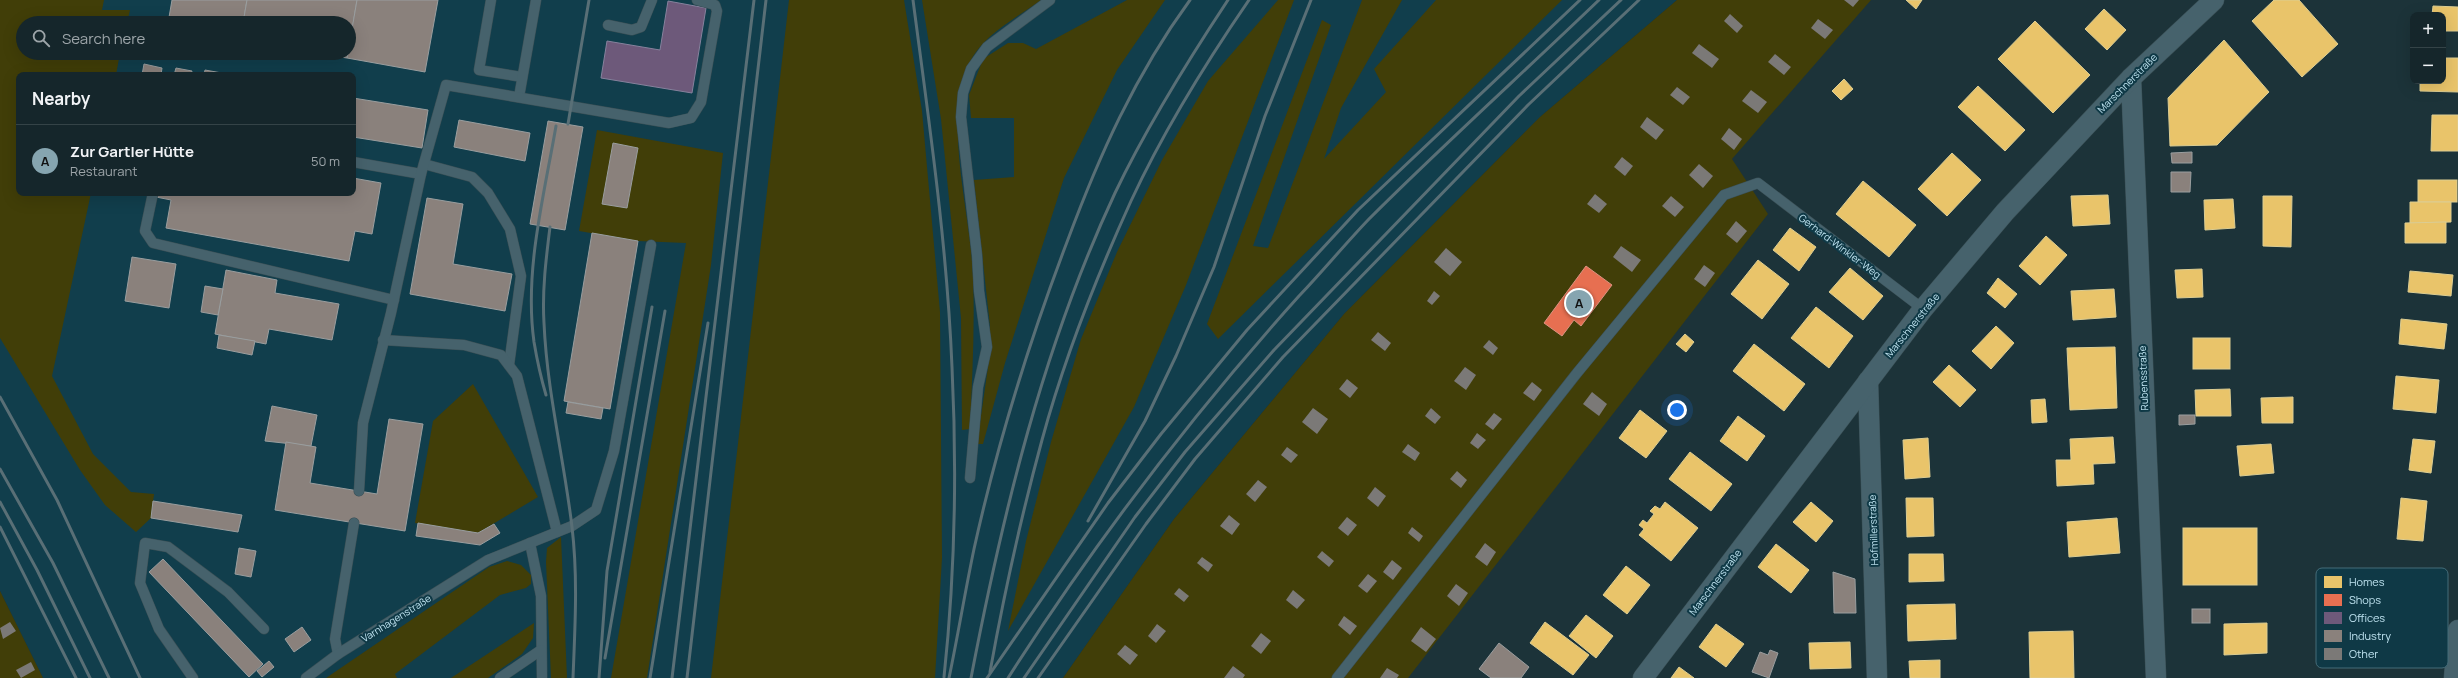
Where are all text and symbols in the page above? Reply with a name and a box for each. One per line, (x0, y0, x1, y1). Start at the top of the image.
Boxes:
map controls (2410, 12, 2446, 84)
button: + (2410, 12, 2446, 48)
search box (16, 16, 356, 60)
icon: search (30, 27, 52, 49)
text: Search here (62, 28, 145, 49)
button: − (2410, 48, 2446, 84)
street label: Marschnerstraße (2094, 50, 2160, 116)
text: Nearby (32, 87, 90, 110)
text: Zur Gartler Hütte (70, 141, 194, 162)
text: A (41, 152, 49, 170)
text: 50 m (311, 152, 340, 170)
text: Restaurant (70, 162, 137, 180)
street label: Gerhard-Winkler-Weg (1796, 210, 1884, 282)
pin: A (1566, 288, 1592, 318)
street label: Marschnerstraße (1882, 290, 1942, 360)
street label: Rubensstraße (2135, 345, 2151, 411)
your location (1667, 400, 1687, 420)
street label: Hofmillerstraße (1865, 494, 1881, 566)
street label: Marschnerstraße (1686, 546, 1745, 618)
legend (2316, 568, 2448, 668)
text: Homes (2349, 574, 2385, 589)
street label: Varnhagenstraße (358, 591, 434, 645)
text: Shops (2349, 592, 2381, 607)
text: Offices (2349, 610, 2385, 625)
text: Industry (2349, 628, 2391, 643)
text: Other (2349, 646, 2378, 661)

